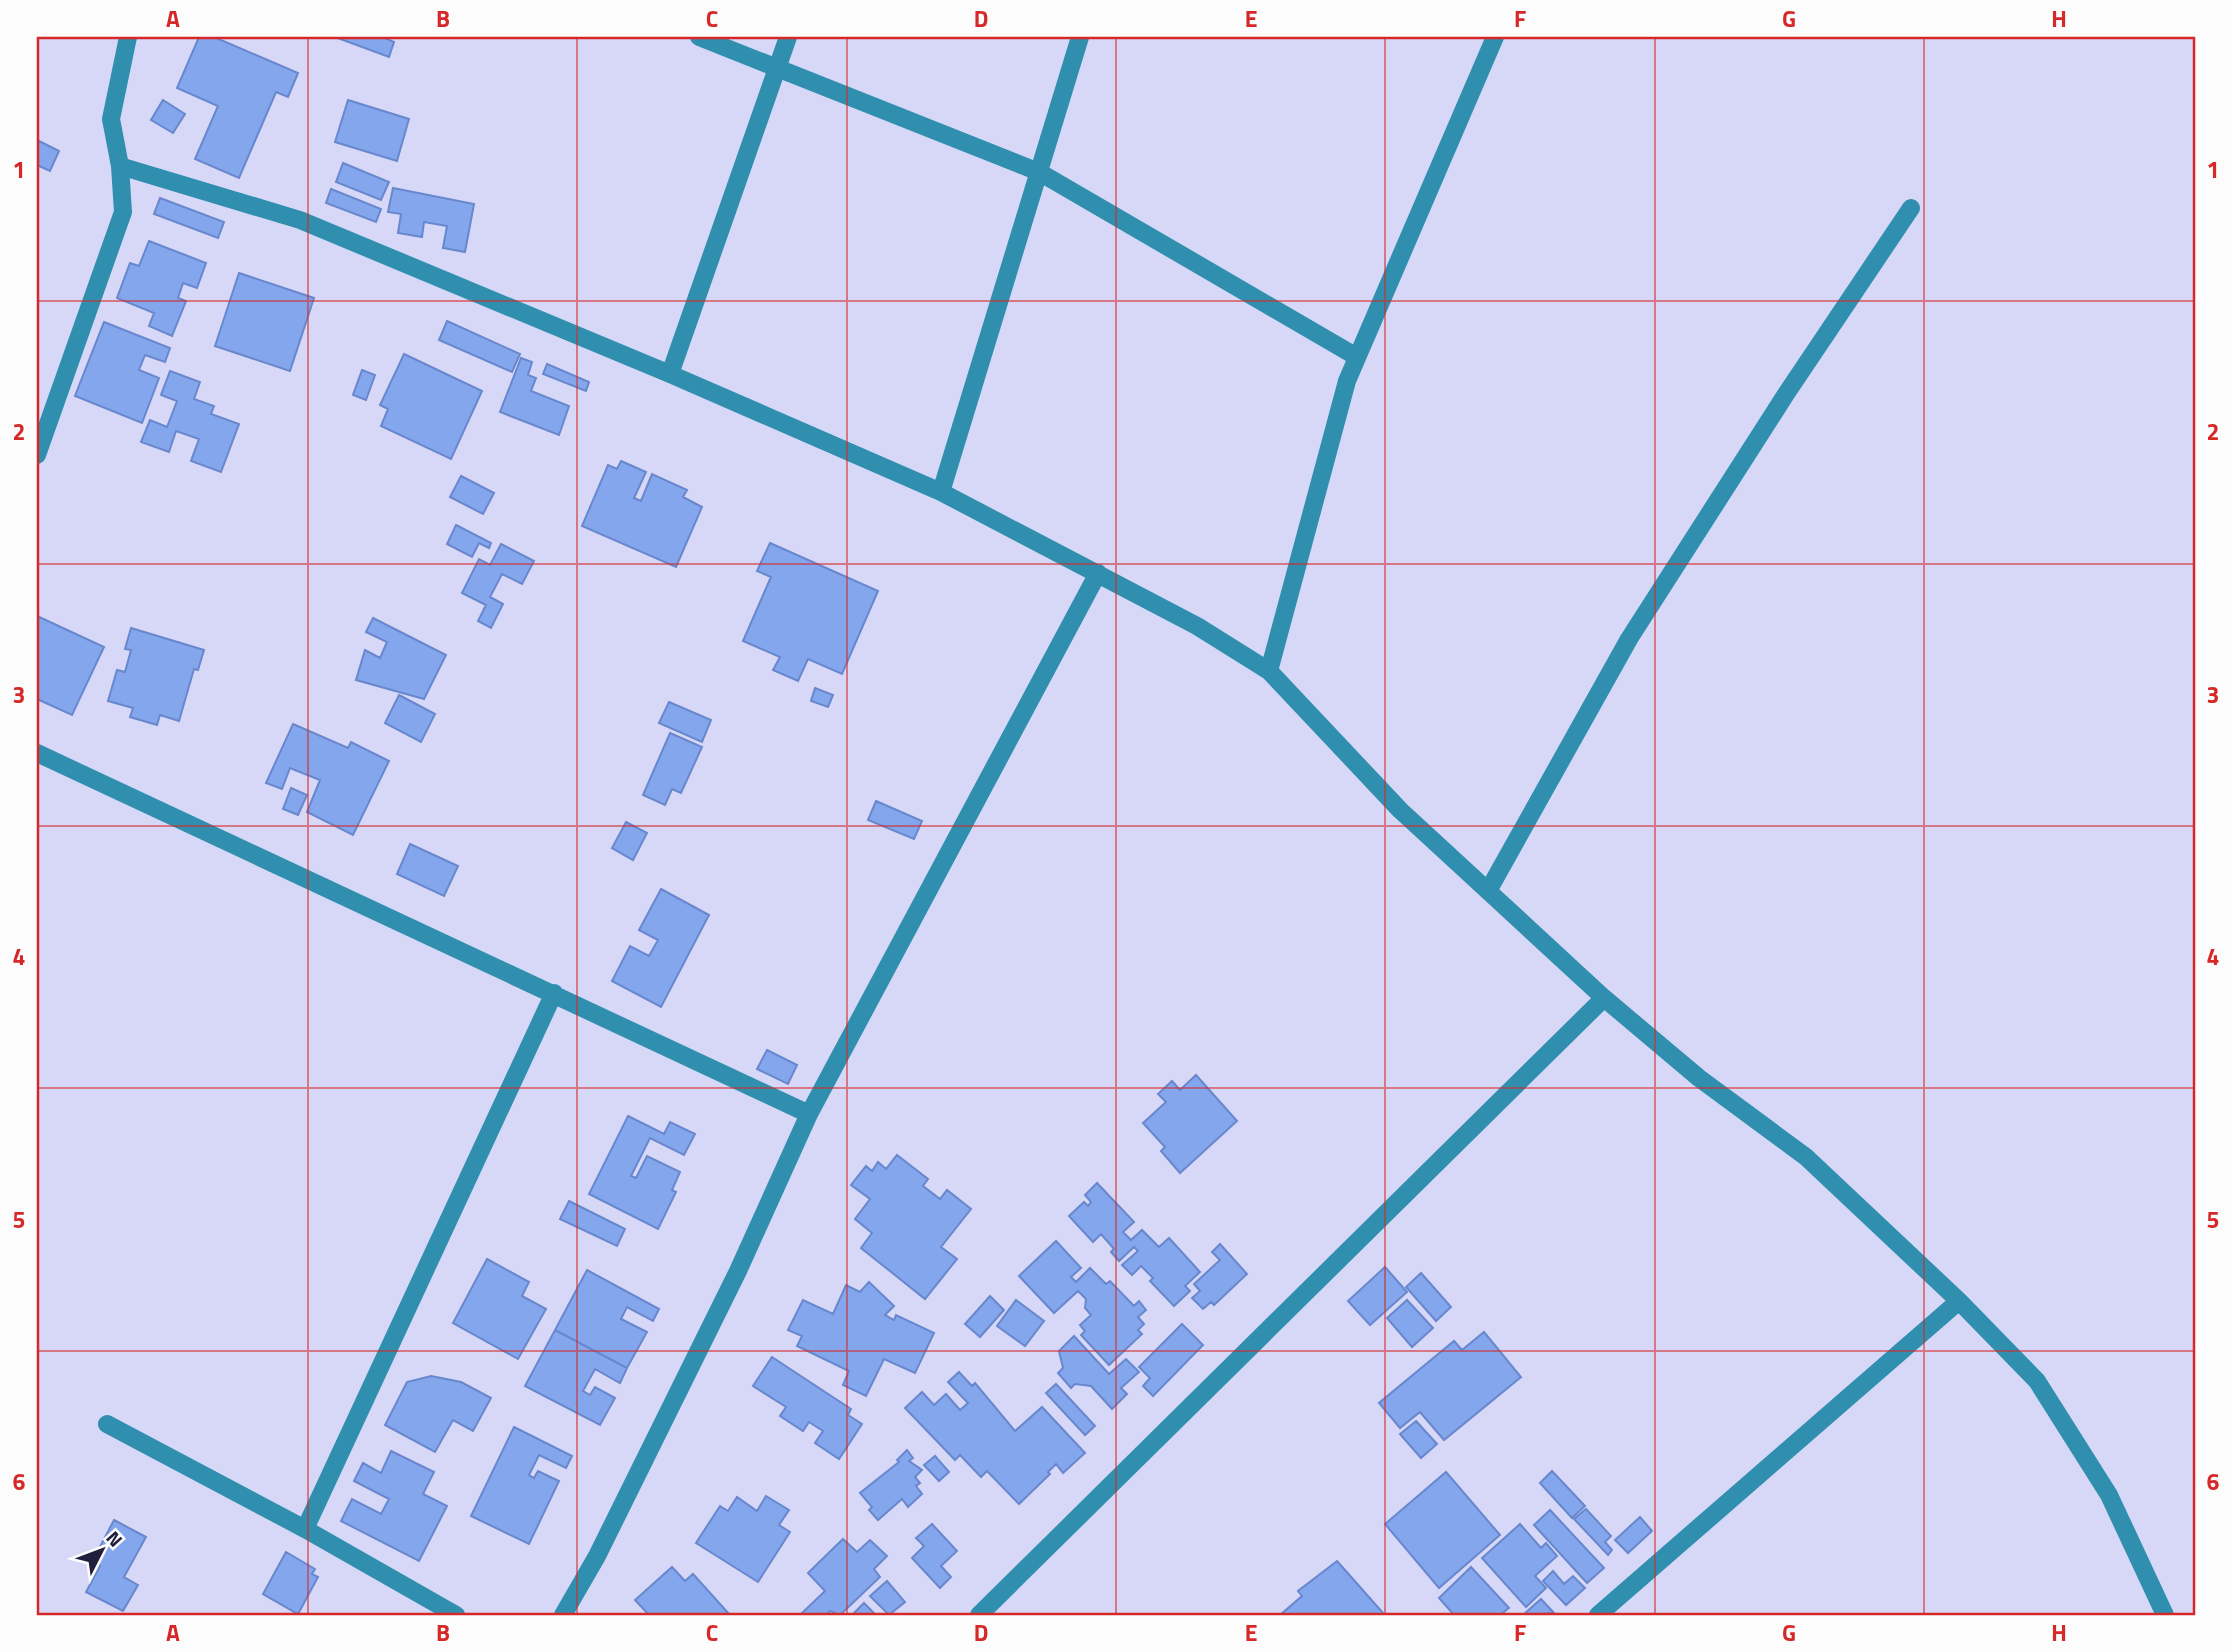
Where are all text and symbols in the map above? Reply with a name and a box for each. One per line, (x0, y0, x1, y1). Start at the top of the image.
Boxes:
text: A (166, 1, 180, 36)
text: B (436, 1, 450, 36)
text: C (706, 1, 718, 36)
text: D (974, 1, 988, 36)
text: E (1245, 1, 1257, 36)
text: F (1514, 1, 1526, 36)
text: G (1782, 1, 1796, 36)
text: H (2051, 1, 2067, 36)
text: 1 (13, 152, 25, 187)
text: 1 (2207, 152, 2219, 187)
text: 2 (13, 414, 25, 449)
text: 2 (2207, 414, 2219, 449)
text: 3 (13, 677, 25, 712)
text: 3 (2207, 677, 2219, 712)
text: 4 (13, 939, 25, 974)
text: 4 (2207, 939, 2219, 974)
text: 5 (13, 1202, 25, 1237)
text: 5 (2207, 1202, 2219, 1237)
text: 6 (13, 1464, 26, 1499)
text: 6 (2207, 1464, 2220, 1499)
north arrow (66, 1516, 136, 1586)
text: N (100, 1524, 130, 1553)
text: A (166, 1615, 180, 1650)
text: B (436, 1615, 450, 1650)
text: C (706, 1615, 718, 1650)
text: D (974, 1615, 988, 1650)
text: E (1245, 1615, 1257, 1650)
text: F (1514, 1615, 1526, 1650)
text: G (1782, 1615, 1796, 1650)
text: H (2051, 1615, 2067, 1650)

